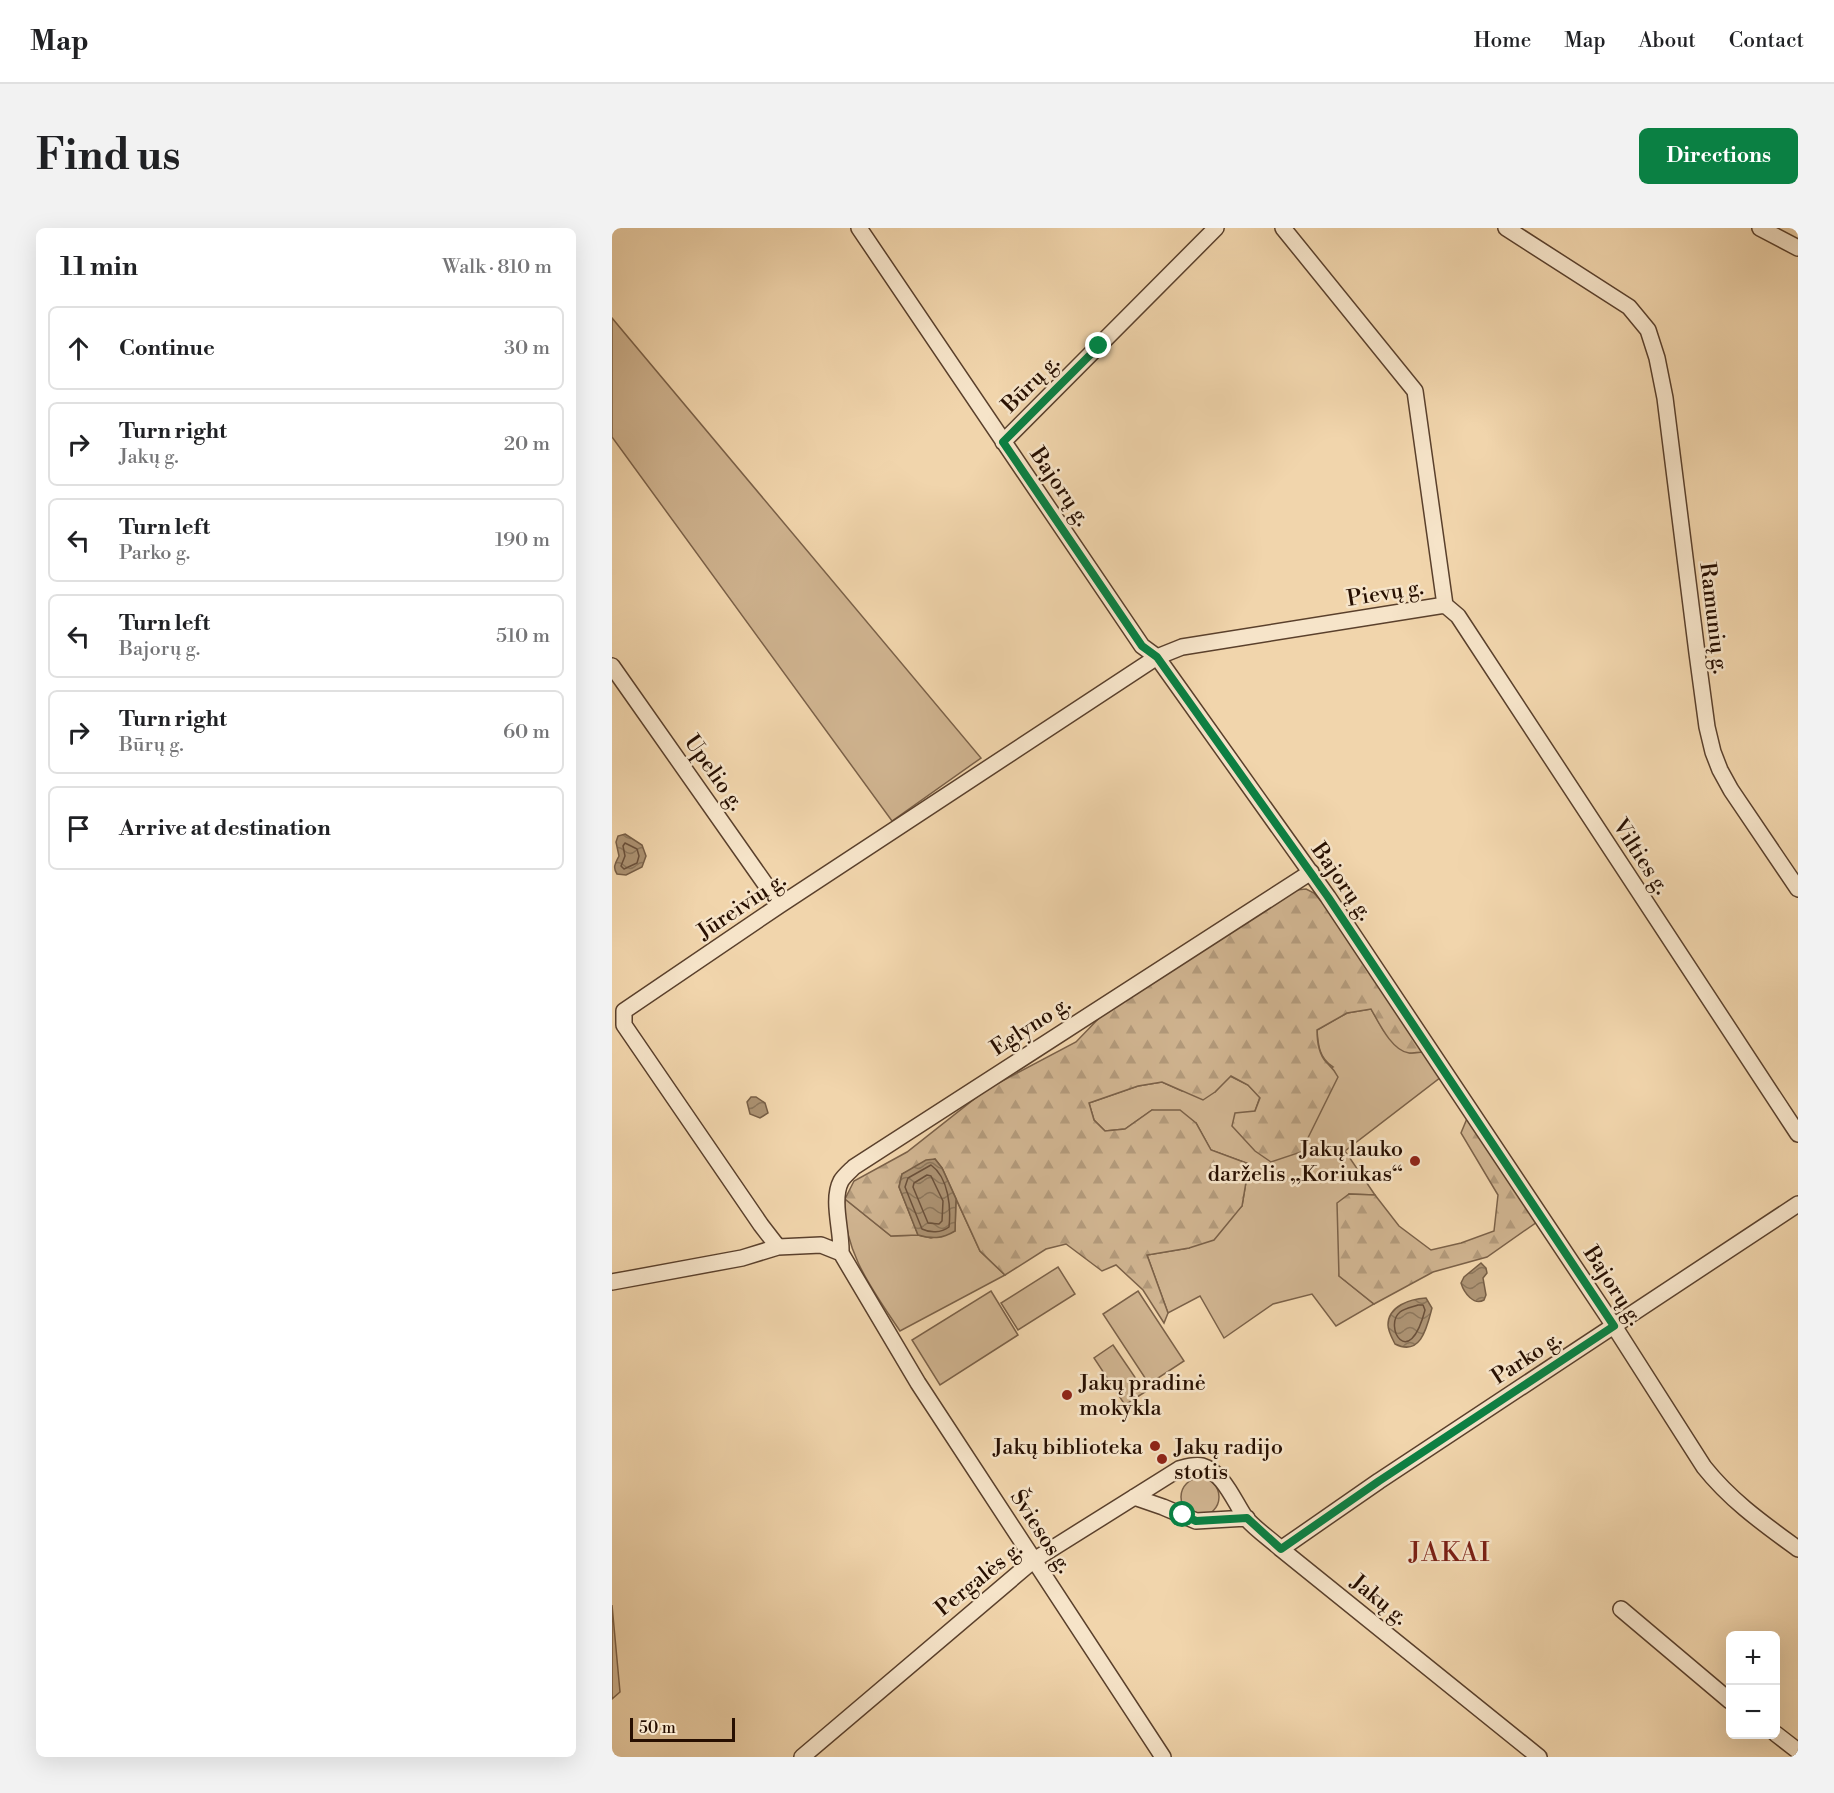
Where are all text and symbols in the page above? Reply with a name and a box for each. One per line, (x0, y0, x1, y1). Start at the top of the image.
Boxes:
text: Map (30, 24, 89, 59)
text: Home (1474, 28, 1531, 54)
text: Map (1564, 28, 1606, 54)
text: About (1639, 28, 1696, 54)
text: Contact (1729, 28, 1804, 54)
button: Directions (1639, 128, 1798, 184)
text: Find us (36, 130, 180, 183)
text: 11 min (60, 251, 138, 283)
text: Walk · 810 m (442, 255, 552, 280)
icon: ahead (62, 332, 95, 365)
route end (1085, 332, 1111, 358)
text: Continue (119, 335, 215, 362)
text: 30 m (504, 336, 550, 361)
street label: Būrų g. (996, 349, 1066, 420)
text: Turn right (119, 418, 227, 445)
icon: right (62, 428, 95, 461)
text: 20 m (504, 432, 550, 457)
street label: Bajorų g. (1023, 441, 1096, 531)
text: Jakų g. (119, 445, 179, 470)
text: Turn left (119, 514, 210, 541)
icon: left (62, 524, 95, 557)
text: 190 m (495, 528, 550, 553)
text: Parko g. (119, 541, 190, 566)
street label: Ramunių g. (1693, 561, 1734, 676)
street label: Pievų g. (1345, 574, 1426, 613)
text: Turn left (119, 610, 210, 637)
icon: left (62, 620, 95, 653)
text: 510 m (496, 624, 550, 649)
text: Bajorų g. (119, 637, 200, 662)
text: Turn right (119, 706, 227, 733)
icon: right (62, 716, 95, 749)
text: 60 m (503, 720, 550, 745)
street label: Upelio g. (678, 730, 750, 816)
text: Būrų g. (119, 733, 184, 758)
icon: arrive (62, 812, 95, 845)
street label: Vilties g. (1606, 813, 1675, 900)
text: Arrive at destination (119, 815, 331, 842)
street label: Bajorų g. (1305, 837, 1378, 926)
street label: Jūreivių g. (692, 867, 791, 946)
street label: Eglyno g. (986, 990, 1076, 1062)
place label: Jakų lauko darželis „Koriukas“ (1207, 1136, 1403, 1188)
marker: Jakų lauko darželis „Koriukas“ (1408, 1154, 1422, 1168)
street label: Bajorų g. (1577, 1240, 1648, 1331)
street label: Parko g. (1487, 1326, 1567, 1391)
place label: Jakų pradinė mokykla (1078, 1370, 1206, 1422)
marker: Jakų pradinė mokykla (1060, 1388, 1074, 1402)
place label: Jakų biblioteka (992, 1434, 1144, 1461)
place label: Jakų radijo stotis (1173, 1434, 1283, 1486)
marker: Jakų biblioteka (1148, 1439, 1162, 1453)
marker: Jakų radijo stotis (1155, 1452, 1169, 1466)
street label: Šviesos g. (1004, 1484, 1079, 1579)
route start (1169, 1501, 1195, 1527)
street label: Pergalės g. (930, 1536, 1028, 1623)
district label: JAKAI (1408, 1537, 1491, 1569)
street label: Jakų g. (1344, 1568, 1413, 1631)
map controls (1726, 1631, 1780, 1739)
button: + (1726, 1631, 1780, 1685)
button: − (1726, 1685, 1780, 1739)
scale bar (630, 1715, 735, 1742)
text: 50 m (639, 1718, 676, 1738)

